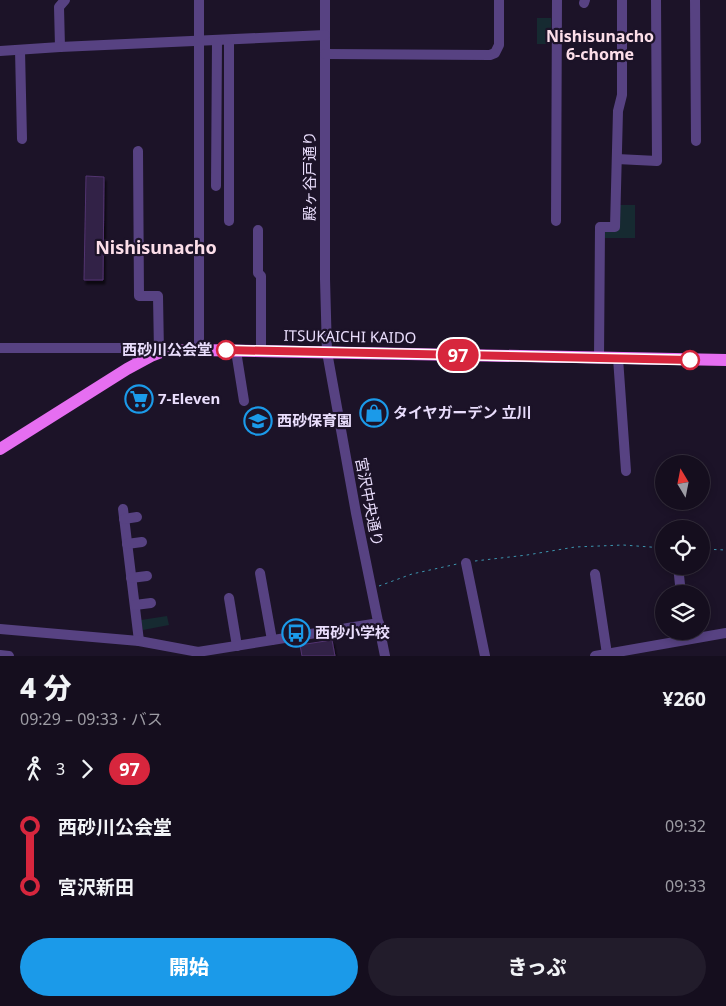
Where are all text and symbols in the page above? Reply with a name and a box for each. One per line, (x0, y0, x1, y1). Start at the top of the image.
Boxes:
district label: Nishisunacho 6-chome (546, 25, 654, 65)
street label: 殿ヶ谷戸通り (299, 131, 319, 221)
district label: Nishisunacho (95, 235, 217, 259)
street label: ITSUKAICHI KAIDO (283, 325, 417, 347)
place label: 西砂川公会堂 (122, 339, 212, 359)
line badge: 97 (436, 339, 480, 371)
marker: 西砂川公会堂 (216, 340, 236, 360)
text: 97 (448, 343, 468, 367)
unlabelled marker (680, 350, 700, 370)
supermarket icon: 7-Eleven (124, 384, 154, 414)
place label: 7-Eleven (158, 388, 220, 408)
shop icon: タイヤガーデン 立川 (359, 398, 389, 428)
place label: タイヤガーデン 立川 (393, 402, 531, 422)
school or university icon: 西砂保育園 (243, 406, 273, 436)
place label: 西砂保育園 (277, 410, 352, 430)
north arrow (655, 455, 710, 510)
map controls (655, 455, 710, 640)
street label: 宮沢中央通り (352, 456, 388, 548)
button: locate (655, 520, 710, 575)
button: layers (655, 585, 710, 640)
bus stop icon: 西砂小学校 (281, 618, 311, 648)
place label: 西砂小学校 (315, 622, 390, 642)
text: 4 分 (20, 668, 71, 706)
text: ¥260 (663, 686, 706, 712)
text: 09:29 – 09:33 · バス (20, 708, 163, 730)
icon: walk (20, 755, 48, 783)
icon: forward (73, 755, 101, 783)
text: 97 (119, 757, 140, 781)
text: 3 (56, 758, 65, 780)
text: 西砂川公会堂 (58, 814, 172, 840)
text: 09:32 (665, 815, 706, 837)
text: 宮沢新田 (58, 874, 134, 900)
text: 09:33 (665, 875, 706, 897)
button: 開始 (20, 938, 358, 996)
button: きっぷ (368, 938, 706, 996)

